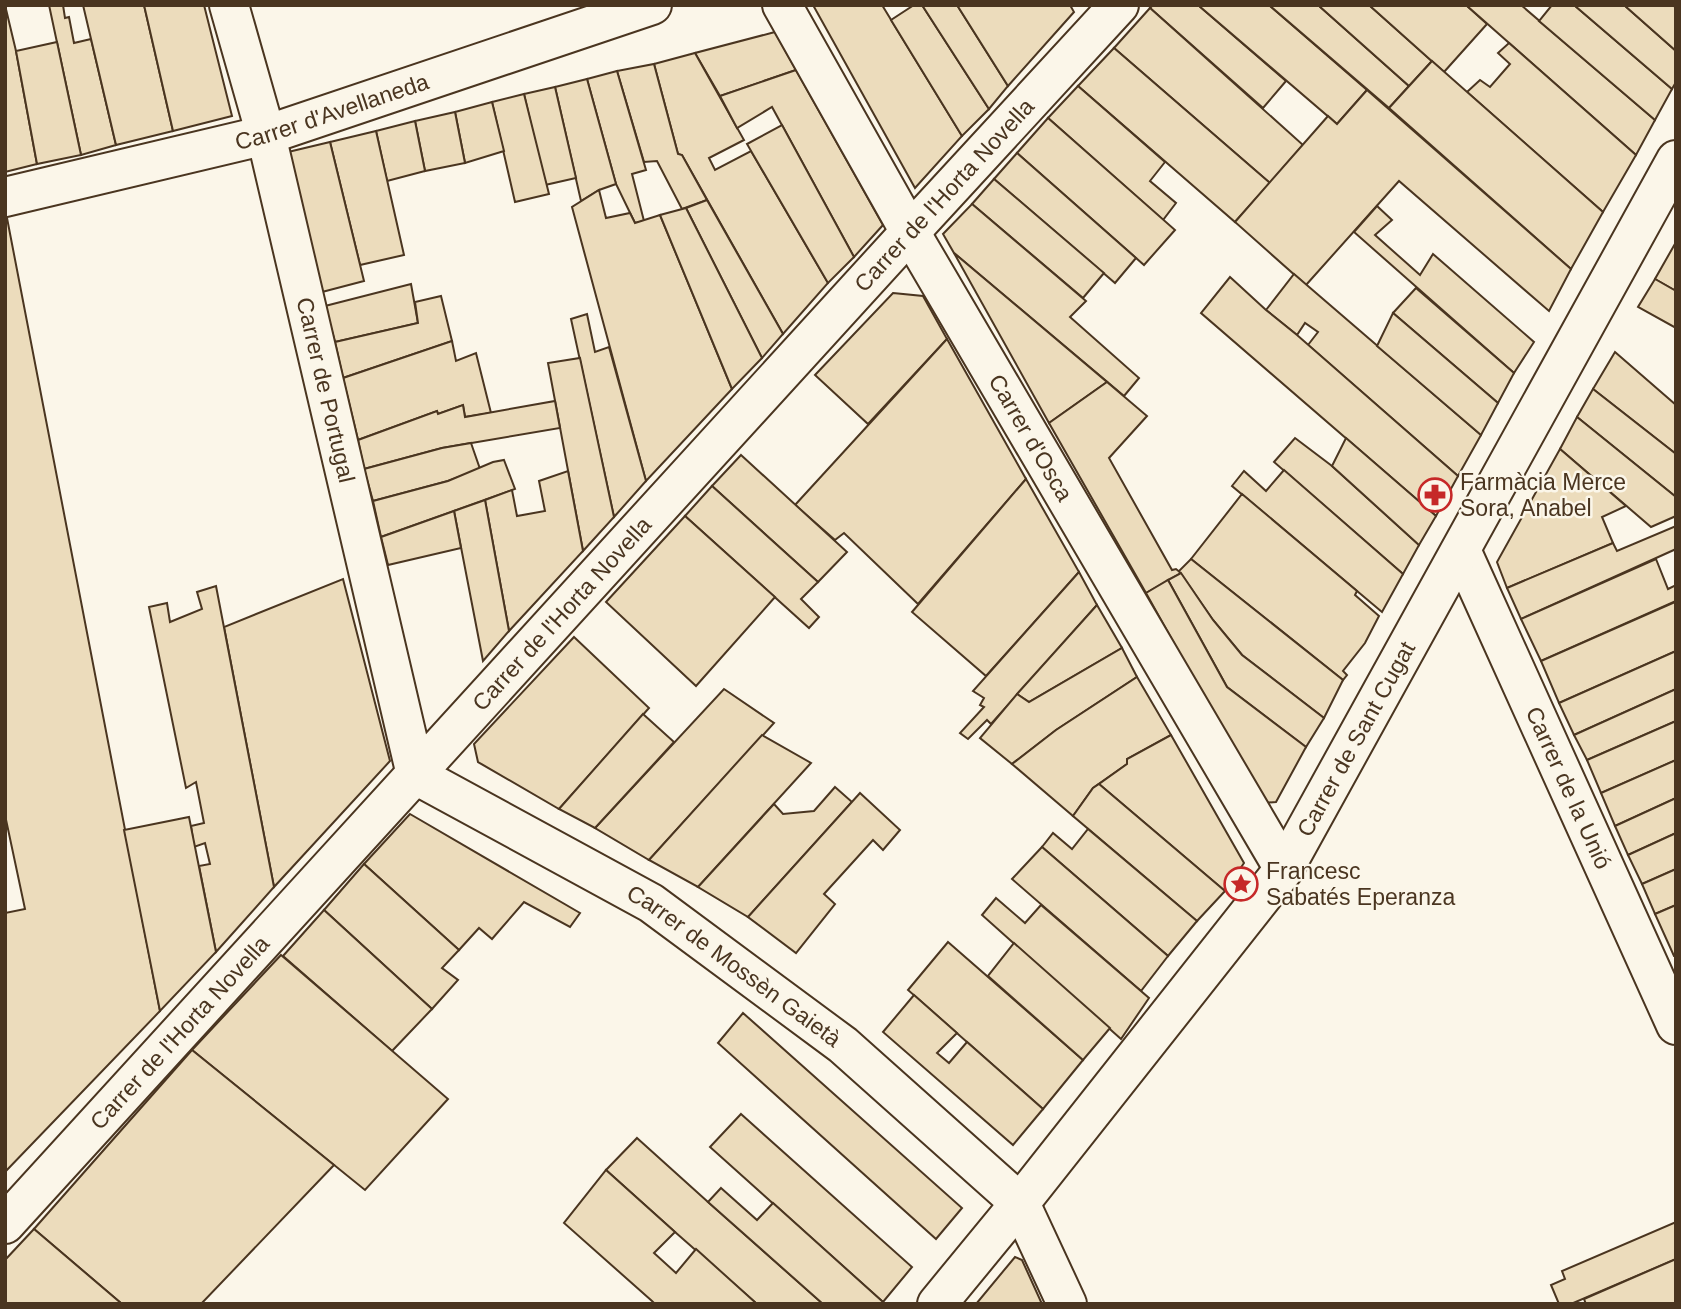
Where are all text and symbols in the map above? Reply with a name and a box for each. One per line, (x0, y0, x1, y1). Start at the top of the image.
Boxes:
street label: Carrer d'Avellaneda (232, 68, 432, 155)
street label: Carrer de l'Horta Novella (849, 93, 1039, 297)
street label: Carrer de Portugal (291, 295, 360, 485)
street label: Carrer d'Osca (983, 370, 1078, 506)
place label: Farmàcia Merce Sora, Anabel (1460, 469, 1626, 521)
pharmacy icon: Farmàcia Merce Sora, Anabel (1416, 476, 1454, 514)
street label: Carrer de l'Horta Novella (467, 512, 657, 716)
street label: Carrer de Sant Cugat (1292, 636, 1420, 841)
street label: Carrer de la Unió (1521, 703, 1617, 873)
place label: Francesc Sabatés Eperanza (1266, 858, 1455, 910)
place icon: Francesc Sabatés Eperanza (1222, 865, 1260, 903)
street label: Carrer de Mossèn Gaietà (623, 879, 846, 1052)
street label: Carrer de l'Horta Novella (85, 930, 274, 1135)

